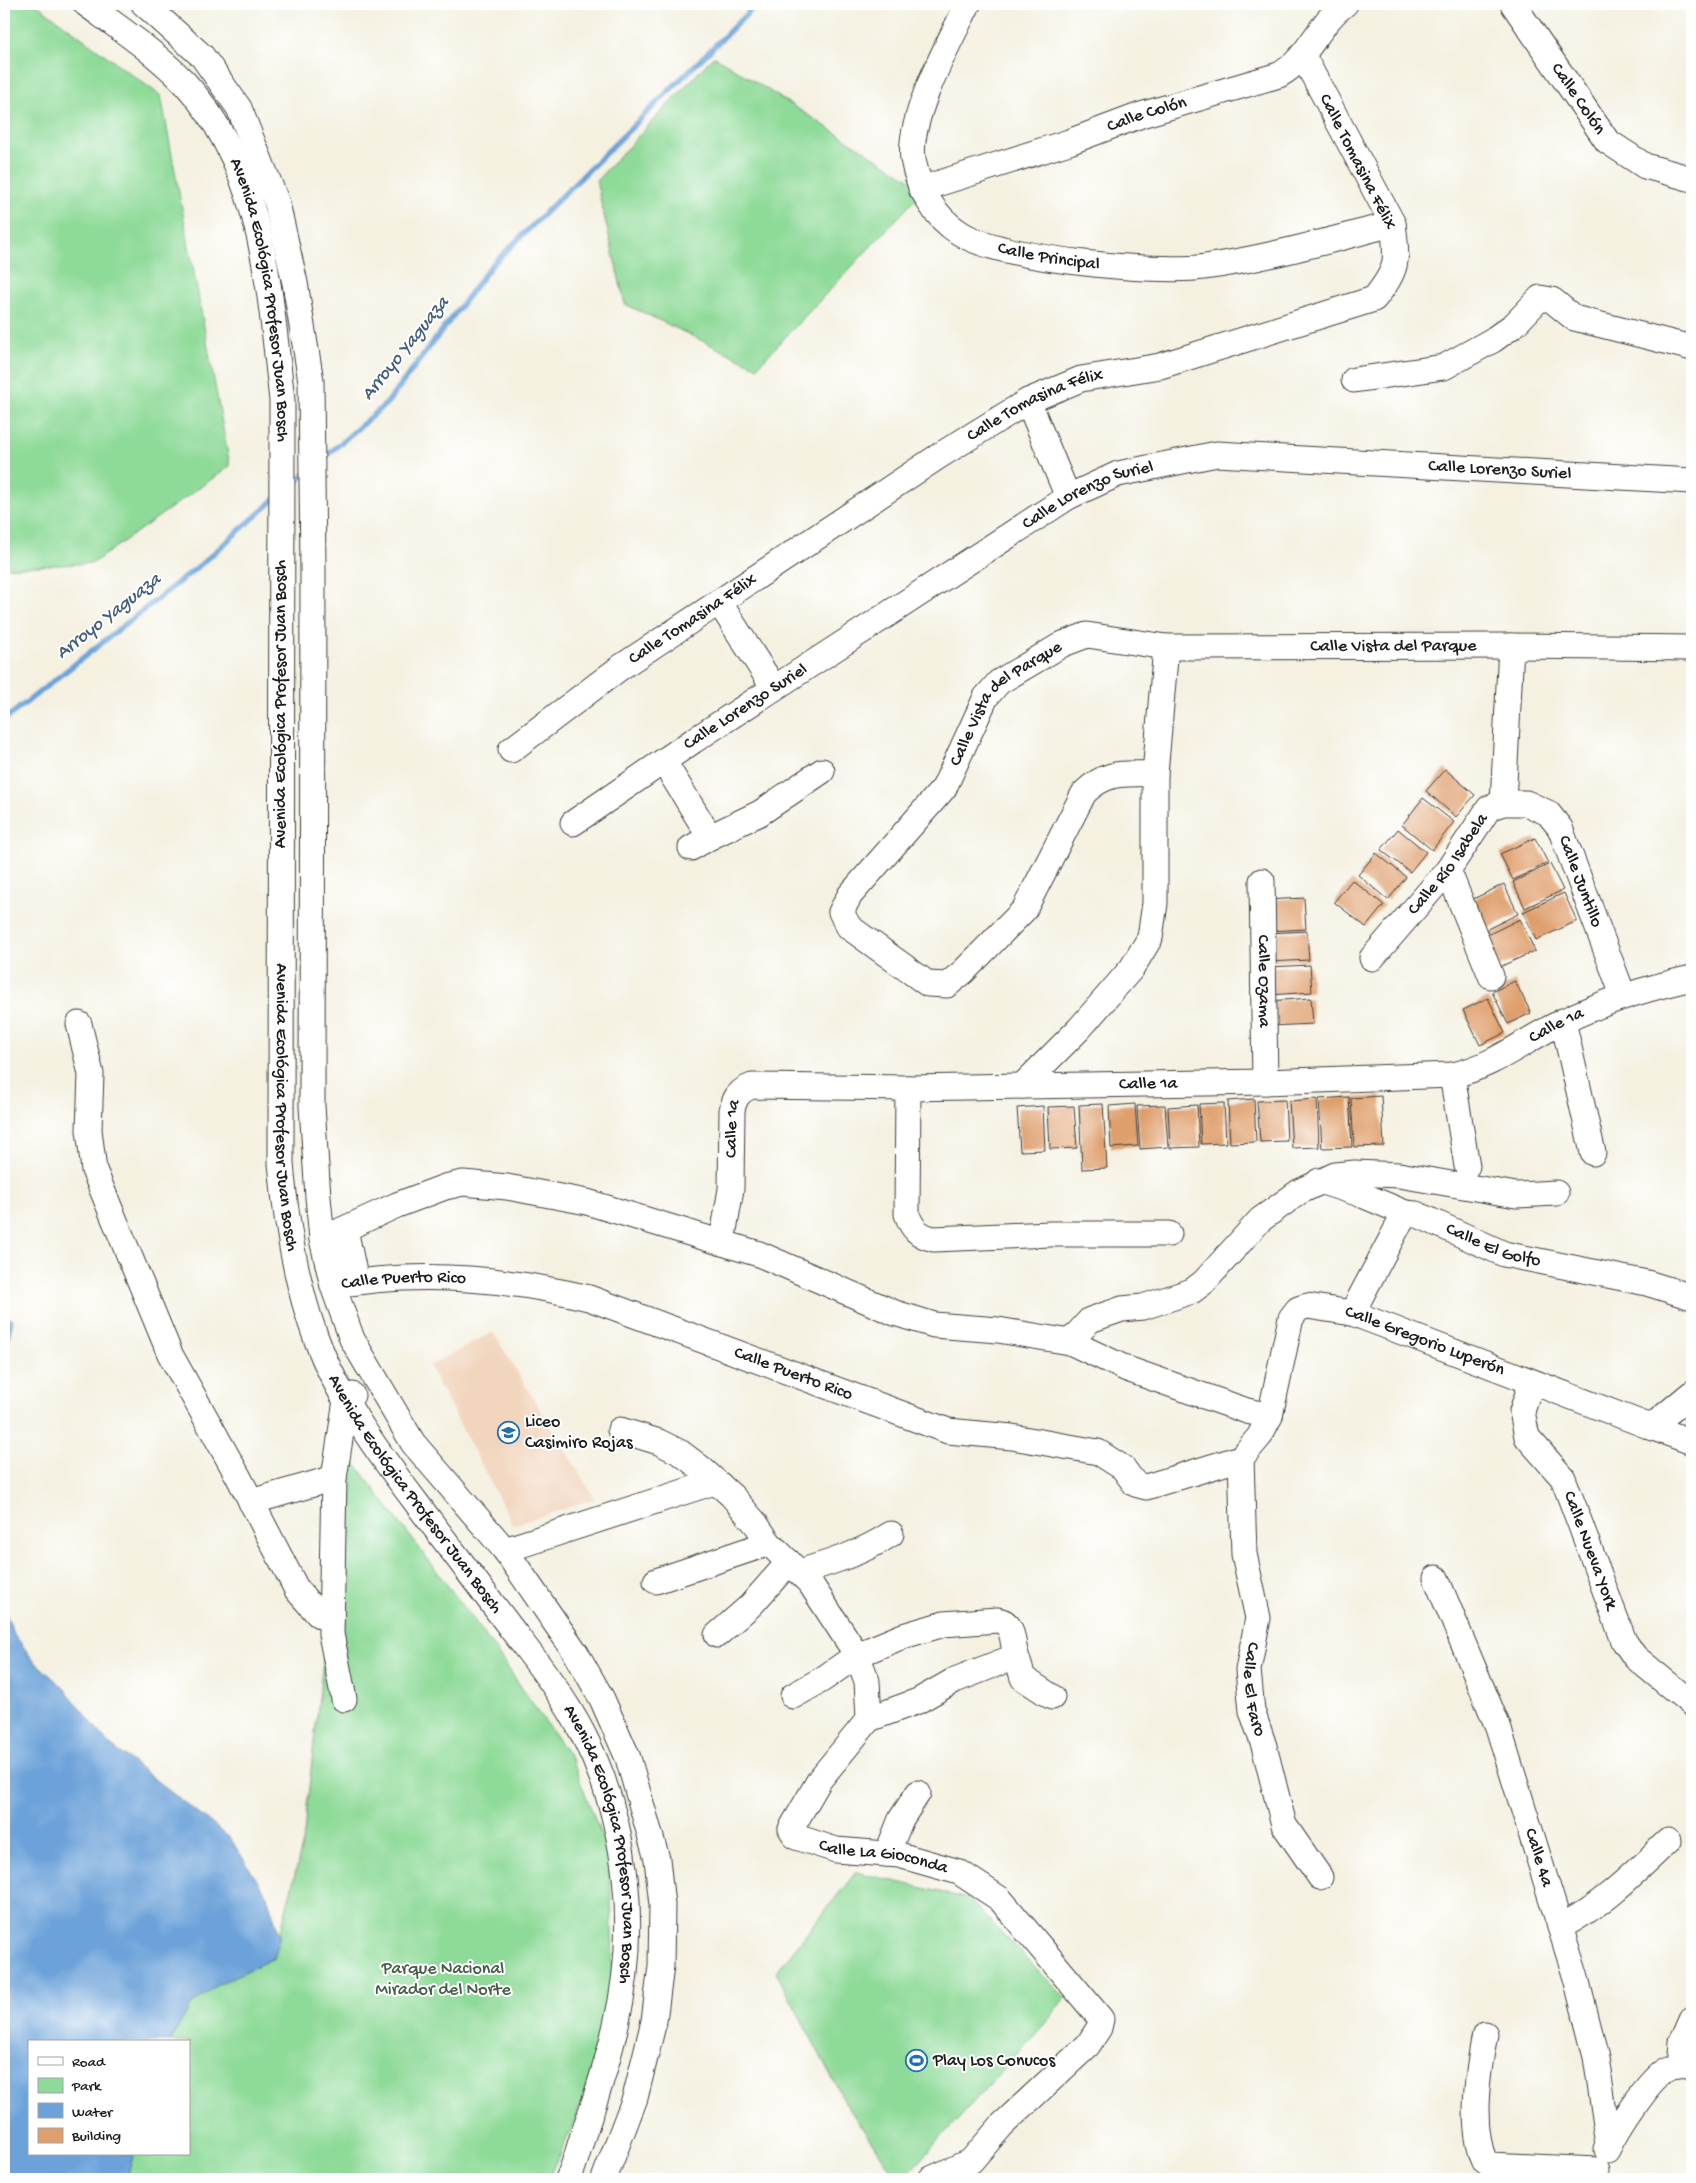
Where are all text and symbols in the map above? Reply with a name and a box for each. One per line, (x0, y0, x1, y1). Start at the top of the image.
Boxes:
street label: Calle Colón (1546, 59, 1610, 139)
street label: Calle Tomasina Félix (1314, 91, 1401, 234)
street label: Calle Colón (1104, 92, 1189, 137)
street label: Avenida Ecológica Profesor Juan Bosch (225, 155, 293, 442)
street label: Calle Principal (995, 238, 1101, 275)
water label: Arroyo Yaguaza (357, 291, 456, 406)
street label: Calle Tomasina Félix (963, 365, 1105, 447)
street label: Calle Lorenzo Suriel (1428, 456, 1572, 485)
street label: Calle Lorenzo Suriel (1018, 457, 1155, 534)
street label: Avenida Ecológica Profesor Juan Bosch (271, 559, 292, 848)
water label: Arroyo Yaguaza (52, 568, 167, 665)
street label: Calle Tomasina Félix (625, 569, 761, 669)
street label: Calle Vista del Parque (945, 636, 1066, 769)
street label: Calle Vista del Parque (1310, 636, 1477, 657)
street label: Calle Lorenzo Suriel (680, 659, 811, 755)
street label: Calle Río Isabela (1403, 809, 1494, 919)
street label: Calle Juntillo (1553, 833, 1607, 930)
street label: Calle Ozama (1252, 934, 1275, 1029)
street label: Avenida Ecológica Profesor Juan Bosch (270, 963, 303, 1253)
street label: Calle 1a (1525, 1002, 1588, 1048)
street label: Calle 1a (1119, 1073, 1179, 1095)
street label: Calle 1a (721, 1096, 745, 1158)
street label: Calle El Golfo (1442, 1218, 1543, 1272)
street label: Calle Puerto Rico (340, 1267, 467, 1295)
street label: Calle Gregorio Luperón (1344, 1302, 1508, 1381)
street label: Calle Puerto Rico (731, 1342, 856, 1405)
street label: Avenida Ecológica Profesor Juan Bosch (323, 1371, 507, 1618)
place label: Liceo Casimiro Rojas (525, 1412, 634, 1454)
school or university icon: Liceo Casimiro Rojas (497, 1420, 521, 1444)
street label: Calle Nueva York (1558, 1488, 1623, 1614)
street label: Calle El Faro (1237, 1640, 1270, 1739)
street label: Avenida Ecológica Profesor Juan Bosch (558, 1701, 638, 1985)
street label: Calle 4a (1520, 1826, 1558, 1890)
street label: Calle La Gioconda (816, 1835, 951, 1879)
park label: Parque Nacional Mirador del Norte (375, 1959, 511, 2001)
legend (28, 2040, 190, 2156)
sports icon: Play Los Conucos (905, 2049, 929, 2073)
place label: Play Los Conucos (932, 2051, 1056, 2072)
text: Road (72, 2054, 106, 2072)
text: Park (71, 2078, 102, 2096)
text: Water (72, 2104, 114, 2122)
text: Building (71, 2128, 121, 2146)

